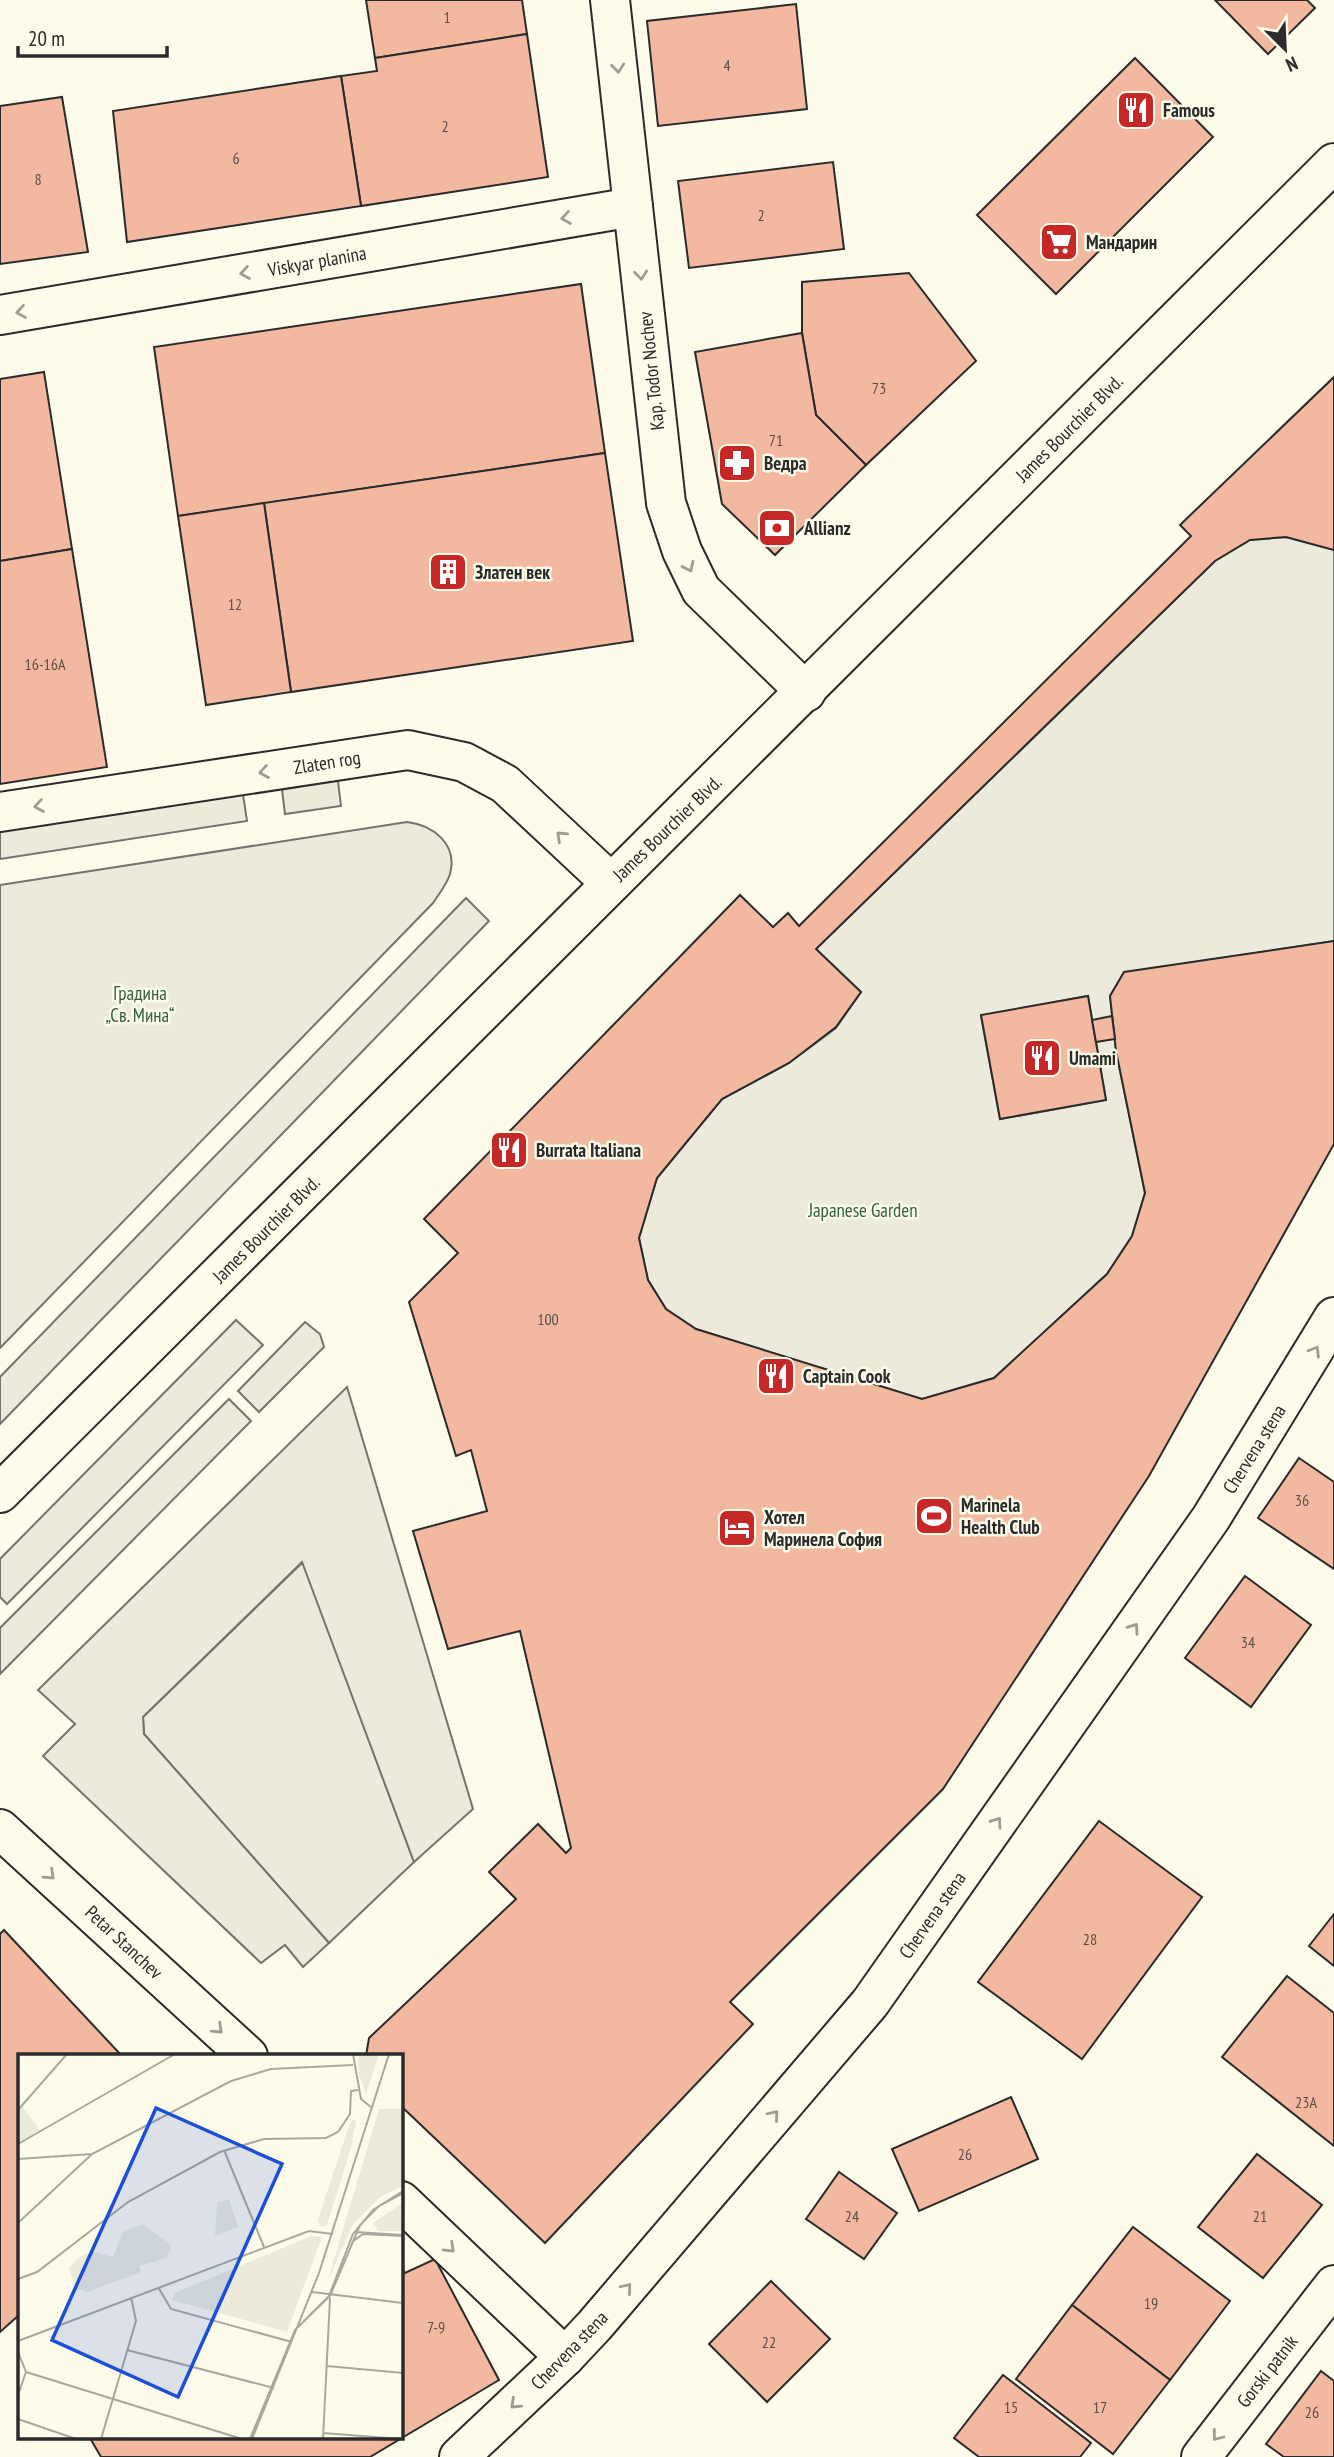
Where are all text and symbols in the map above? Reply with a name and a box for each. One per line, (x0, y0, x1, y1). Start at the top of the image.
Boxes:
house number: 1 (443, 7, 451, 27)
scale bar (18, 14, 166, 58)
north arrow (1250, 14, 1320, 84)
text: 20 m (28, 25, 65, 52)
text: N (1282, 51, 1301, 78)
house number: 4 (723, 55, 731, 75)
one-way arrow (610, 63, 625, 74)
restaurant icon: Famous (1115, 89, 1157, 131)
place label: Famous (1163, 98, 1215, 122)
house number: 2 (441, 116, 449, 136)
house number: 6 (232, 148, 240, 168)
house number: 8 (34, 169, 42, 189)
house number: 2 (757, 205, 765, 225)
one-way arrow (560, 210, 572, 225)
supermarket icon: Мандарин (1038, 221, 1080, 263)
place label: Мандарин (1086, 230, 1157, 254)
street label: Viskyar planina (265, 241, 368, 282)
one-way arrow (239, 265, 251, 280)
one-way arrow (633, 269, 648, 280)
one-way arrow (15, 304, 27, 319)
street label: Kap. Todor Nochev (633, 310, 669, 432)
street label: James Bourchier Blvd. (1010, 369, 1128, 487)
house number: 73 (872, 378, 886, 398)
house number: 71 (769, 430, 783, 450)
pharmacy icon: Ведра (716, 442, 758, 484)
place label: Ведра (764, 451, 807, 475)
bank icon: Allianz (756, 507, 798, 549)
place label: Allianz (803, 516, 851, 540)
building icon: Златен век (427, 551, 469, 593)
one-way arrow (681, 559, 695, 572)
place label: Златен век (475, 560, 550, 584)
house number: 12 (228, 594, 242, 614)
house number: 16-16A (24, 654, 66, 674)
street label: Zlaten rog (292, 745, 362, 779)
one-way arrow (258, 764, 270, 779)
street label: James Bourchier Blvd. (607, 770, 726, 887)
one-way arrow (34, 798, 45, 813)
one-way arrow (556, 832, 569, 845)
park label: Градина „Св. Мина“ (105, 981, 175, 1027)
restaurant icon: Umami (1021, 1037, 1063, 1079)
place label: Umami (1069, 1046, 1116, 1070)
restaurant icon: Burrata Italiana (488, 1129, 530, 1171)
place label: Burrata Italiana (536, 1138, 641, 1162)
street label: James Bourchier Blvd. (207, 1170, 325, 1288)
park label: Japanese Garden (807, 1198, 918, 1222)
house number: 100 (537, 1309, 559, 1329)
one-way arrow (1306, 1345, 1319, 1358)
restaurant icon: Captain Cook (755, 1355, 797, 1397)
place label: Captain Cook (803, 1364, 891, 1388)
street label: Chervena stena (1217, 1400, 1291, 1498)
house number: 36 (1295, 1490, 1309, 1510)
place label: Marinela Health Club (961, 1493, 1040, 1539)
sports icon: Marinela Health Club (913, 1495, 955, 1537)
place label: Хотел Маринела София (764, 1505, 882, 1551)
hotel icon: Хотел Маринела София (716, 1507, 758, 1549)
one-way arrow (1125, 1623, 1138, 1636)
house number: 34 (1241, 1632, 1255, 1652)
one-way arrow (989, 1817, 1001, 1830)
one-way arrow (42, 1866, 55, 1879)
street label: Chervena stena (893, 1867, 971, 1963)
street label: Petar Stanchev (80, 1900, 168, 1984)
house number: 28 (1083, 1929, 1097, 1949)
one-way arrow (210, 2020, 223, 2033)
inset map (18, 2054, 402, 2440)
house number: 23A (1295, 2092, 1317, 2112)
one-way arrow (766, 2110, 778, 2123)
house number: 26 (958, 2144, 972, 2164)
house number: 24 (845, 2206, 859, 2226)
house number: 21 (1253, 2206, 1267, 2226)
one-way arrow (442, 2239, 455, 2252)
one-way arrow (619, 2283, 631, 2296)
house number: 19 (1144, 2293, 1158, 2313)
street label: Chervena stena (525, 2305, 613, 2395)
house number: 7-9 (427, 2317, 445, 2337)
street label: Gorski patnik (1231, 2329, 1303, 2412)
house number: 22 (762, 2332, 776, 2352)
one-way arrow (510, 2395, 523, 2408)
house number: 15 (1004, 2397, 1018, 2417)
house number: 17 (1093, 2397, 1107, 2417)
house number: 26 (1305, 2402, 1319, 2422)
one-way arrow (1213, 2428, 1226, 2441)

